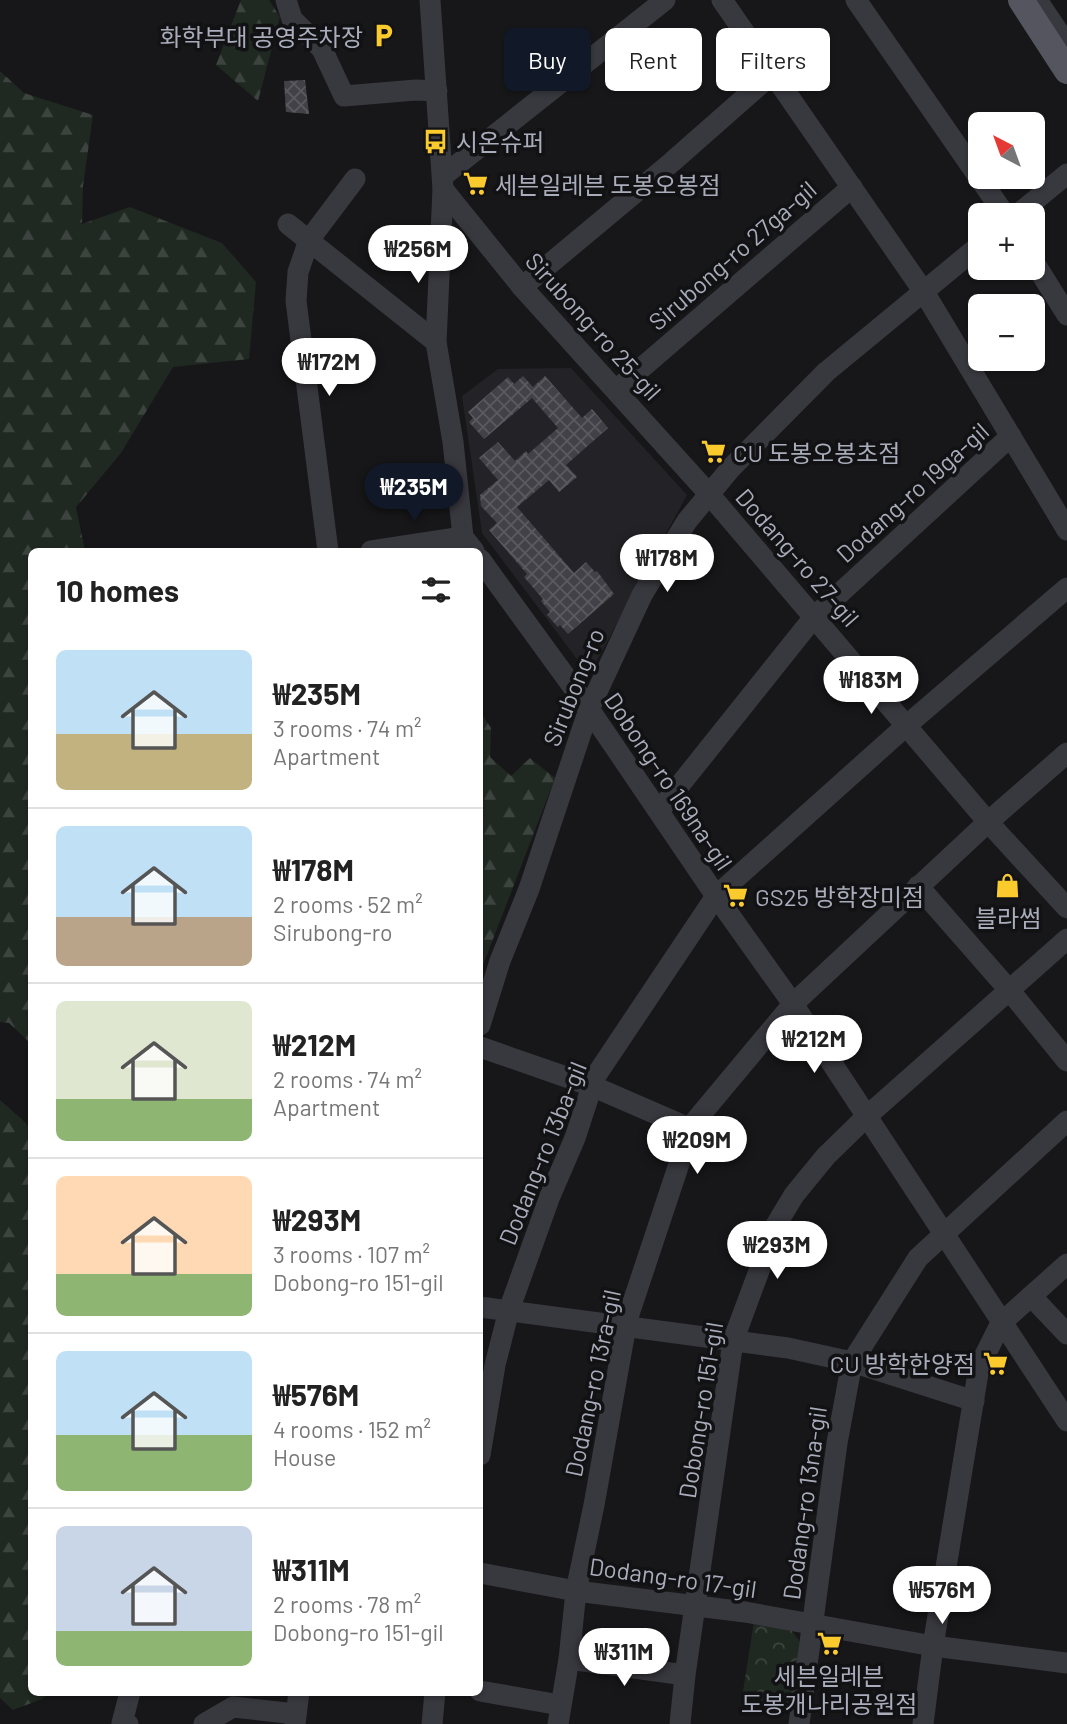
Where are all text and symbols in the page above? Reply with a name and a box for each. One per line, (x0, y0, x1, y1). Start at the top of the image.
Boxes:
place label: 화학부대 공영주차장 (159, 22, 363, 51)
parking icon: 화학부대 공영주차장 (369, 22, 397, 50)
chip: Buy (504, 28, 591, 91)
chip: Rent (605, 28, 702, 91)
chip: Filters (716, 28, 830, 91)
north arrow (968, 112, 1045, 189)
map controls (968, 112, 1045, 371)
bus stop icon: 시온슈퍼 (422, 127, 450, 155)
place label: 시온슈퍼 (456, 127, 544, 156)
supermarket icon: 세븐일레븐 도봉오봉점 (461, 170, 489, 198)
place label: 세븐일레븐 도봉오봉점 (495, 170, 721, 199)
street label: Sirubong-ro 27ga-gil (642, 174, 822, 336)
button: + (968, 203, 1045, 280)
pin: ₩256M (369, 226, 467, 285)
text: ₩256M (384, 234, 452, 262)
street label: Sirubong-ro 25-gil (520, 246, 668, 406)
button: − (968, 294, 1045, 371)
pin: ₩172M (280, 338, 378, 398)
text: ₩172M (298, 347, 360, 375)
street label: Dodang-ro 19ga-gil (830, 416, 994, 568)
supermarket icon: CU 도봉오봉초점 (699, 438, 727, 466)
place label: CU 도봉오봉초점 (733, 438, 900, 467)
pin: ₩235M (365, 463, 463, 523)
text: ₩235M (380, 472, 448, 500)
street label: Dodang-ro 27-gil (730, 482, 866, 632)
pin: ₩178M (618, 534, 716, 594)
text: ₩178M (636, 543, 698, 571)
icon: filters (417, 571, 455, 609)
text: 10 homes (56, 572, 179, 608)
street label: Sirubong-ro (536, 624, 610, 750)
pin: ₩183M (822, 656, 920, 716)
text: ₩183M (839, 665, 903, 693)
text: ₩235M (273, 675, 361, 711)
icon: home (112, 678, 196, 762)
street label: Dobong-ro 169na-gil (599, 687, 739, 875)
text: 3 rooms · 74 m² (273, 714, 422, 742)
text: Apartment (273, 742, 380, 770)
text: ₩178M (273, 851, 354, 887)
icon: home (112, 854, 196, 938)
shop icon: 블라썸 (994, 872, 1022, 900)
supermarket icon: GS25 방학장미점 (721, 882, 749, 910)
place label: GS25 방학장미점 (755, 882, 924, 911)
text: 2 rooms · 52 m² (273, 890, 423, 918)
place label: 블라썸 (975, 903, 1041, 932)
text: Sirubong-ro (273, 918, 393, 946)
pin: ₩212M (765, 1016, 863, 1075)
text: ₩212M (782, 1024, 846, 1052)
text: ₩212M (273, 1026, 356, 1062)
icon: home (112, 1029, 196, 1113)
street label: Dodang-ro 13ba-gil (492, 1057, 592, 1249)
text: 2 rooms · 74 m² (273, 1065, 422, 1093)
text: Apartment (273, 1093, 380, 1121)
pin: ₩209M (648, 1116, 746, 1176)
text: ₩209M (663, 1125, 731, 1153)
text: ₩293M (273, 1201, 361, 1237)
icon: home (112, 1204, 196, 1288)
pin: ₩293M (728, 1222, 826, 1281)
text: ₩293M (743, 1230, 811, 1258)
text: 3 rooms · 107 m² (273, 1240, 430, 1268)
text: Dobong-ro 151-gil (273, 1268, 444, 1296)
street label: Dodang-ro 13ra-gil (558, 1287, 626, 1479)
street label: Dobong-ro 151-gil (672, 1320, 728, 1500)
place label: CU 방학한양점 (830, 1349, 975, 1378)
supermarket icon: CU 방학한양점 (981, 1349, 1009, 1377)
text: ₩576M (273, 1376, 359, 1412)
icon: home (112, 1379, 196, 1463)
street label: Dodang-ro 13na-gil (776, 1404, 832, 1602)
text: 4 rooms · 152 m² (273, 1415, 431, 1443)
text: House (273, 1443, 336, 1471)
text: ₩311M (273, 1551, 350, 1587)
street label: Dodang-ro 17-gil (587, 1551, 759, 1603)
icon: home (112, 1554, 196, 1638)
pin: ₩576M (893, 1566, 991, 1626)
text: ₩576M (909, 1575, 975, 1603)
text: 2 rooms · 78 m² (273, 1590, 421, 1618)
text: Dobong-ro 151-gil (273, 1618, 444, 1646)
pin: ₩311M (575, 1628, 673, 1688)
supermarket icon: 세븐일레븐 도봉개나리공원점 (815, 1630, 843, 1658)
text: ₩311M (595, 1637, 653, 1665)
place label: 세븐일레븐 도봉개나리공원점 (741, 1661, 917, 1718)

